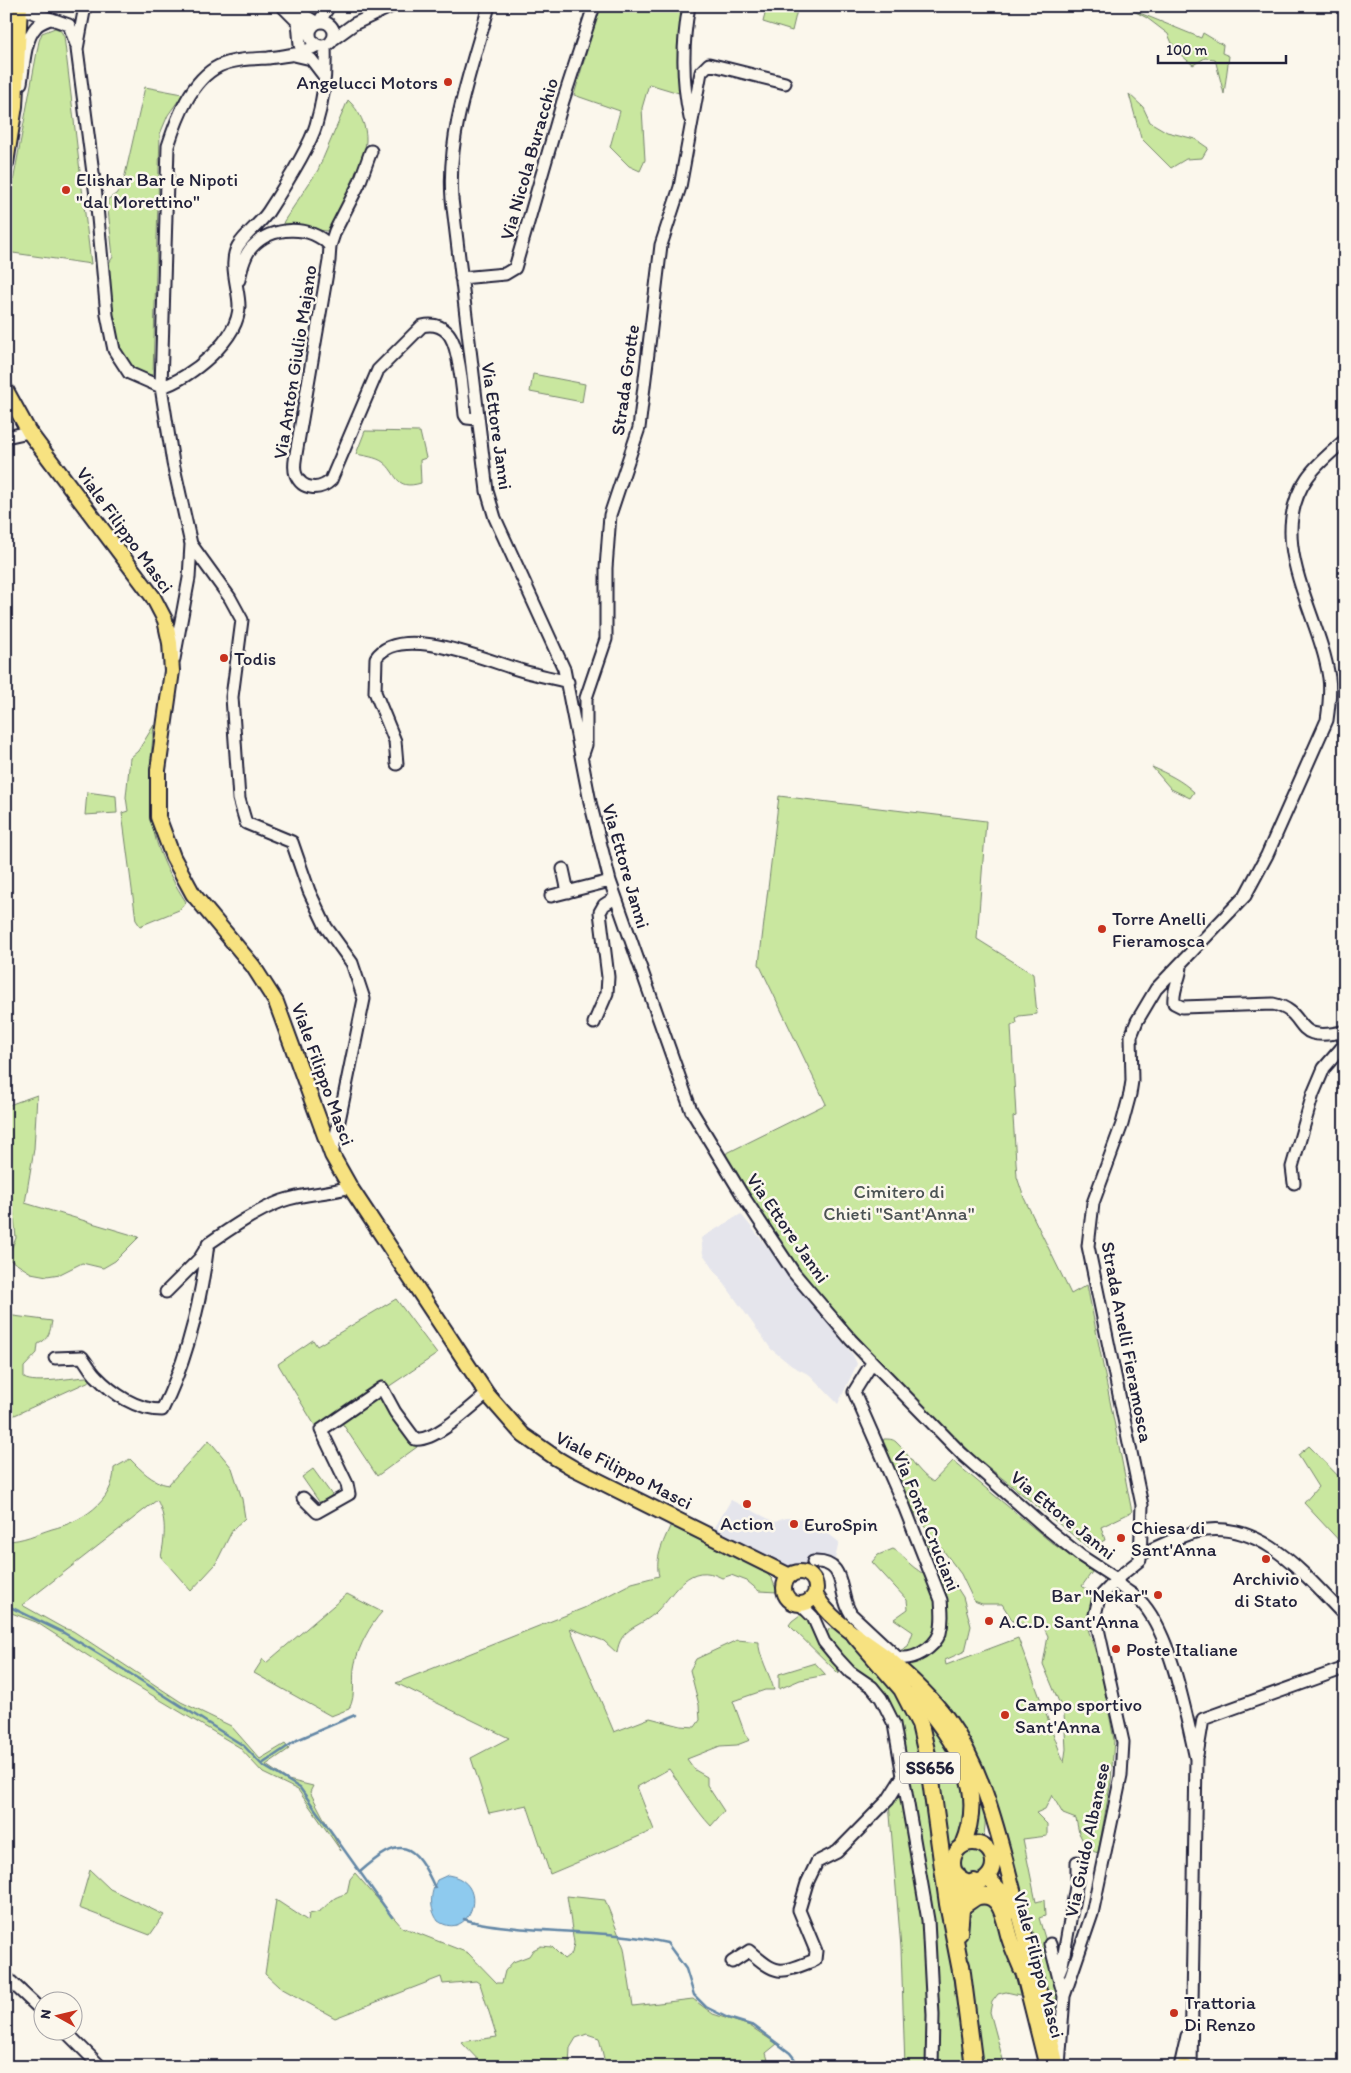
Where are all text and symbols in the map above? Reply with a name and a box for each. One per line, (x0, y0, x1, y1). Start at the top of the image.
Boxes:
scale bar (1158, 32, 1286, 64)
text: 100 m (1166, 41, 1208, 59)
place label: Angelucci Motors (297, 71, 438, 94)
street label: Via Nicola Buracchio (495, 75, 563, 243)
marker: Angelucci Motors (442, 76, 454, 88)
place label: Elishar Bar le Nipoti "dal Morettino" (76, 168, 238, 213)
marker: Elishar Bar le Nipoti "dal Morettino" (60, 184, 72, 196)
street label: Via Anton Giulio Majano (268, 263, 322, 461)
street label: Strada Grotte (606, 323, 644, 437)
street label: Via Ettore Janni (477, 361, 517, 491)
street label: Viale Filippo Masci (72, 462, 178, 598)
place label: Todis (234, 647, 276, 670)
marker: Todis (218, 652, 230, 664)
street label: Via Ettore Janni (597, 801, 655, 931)
place label: Torre Anelli Fieramosca (1112, 907, 1206, 952)
marker: Torre Anelli Fieramosca (1096, 923, 1108, 935)
street label: Viale Filippo Masci (286, 999, 360, 1149)
street label: Via Ettore Janni (742, 1169, 834, 1287)
park label: Cimitero di Chieti "Sant'Anna" (823, 1180, 975, 1225)
street label: Strada Anelli Fieramosca (1096, 1240, 1158, 1445)
street label: Viale Filippo Masci (552, 1426, 696, 1514)
street label: Via Fonte Cruciani (888, 1448, 966, 1594)
street label: Via Ettore Janni (1006, 1466, 1120, 1564)
marker: Action (741, 1498, 753, 1510)
place label: Action (720, 1512, 774, 1535)
place label: EuroSpin (804, 1513, 878, 1536)
place label: Chiesa di Sant'Anna (1131, 1516, 1217, 1561)
marker: EuroSpin (788, 1518, 800, 1530)
marker: Chiesa di Sant'Anna (1115, 1532, 1127, 1544)
marker: Archivio di Stato (1260, 1553, 1272, 1565)
place label: Archivio di Stato (1233, 1567, 1299, 1612)
place label: Bar "Nekar" (1051, 1584, 1148, 1607)
marker: Bar "Nekar" (1152, 1589, 1164, 1601)
place label: A.C.D. Sant'Anna (999, 1610, 1139, 1633)
marker: A.C.D. Sant'Anna (983, 1615, 995, 1627)
place label: Poste Italiane (1126, 1638, 1238, 1661)
marker: Poste Italiane (1110, 1643, 1122, 1655)
place label: Campo sportivo Sant'Anna (1015, 1693, 1142, 1738)
marker: Campo sportivo Sant'Anna (999, 1709, 1011, 1721)
road number: SS656 (900, 1752, 960, 1784)
street label: Via Guido Albanese (1059, 1761, 1115, 1919)
street label: Viale Filippo Masci (1008, 1889, 1070, 2041)
north arrow (32, 1990, 82, 2040)
place label: Trattoria Di Renzo (1184, 1991, 1256, 2036)
marker: Trattoria Di Renzo (1168, 2007, 1180, 2019)
text: N (37, 2008, 55, 2020)

